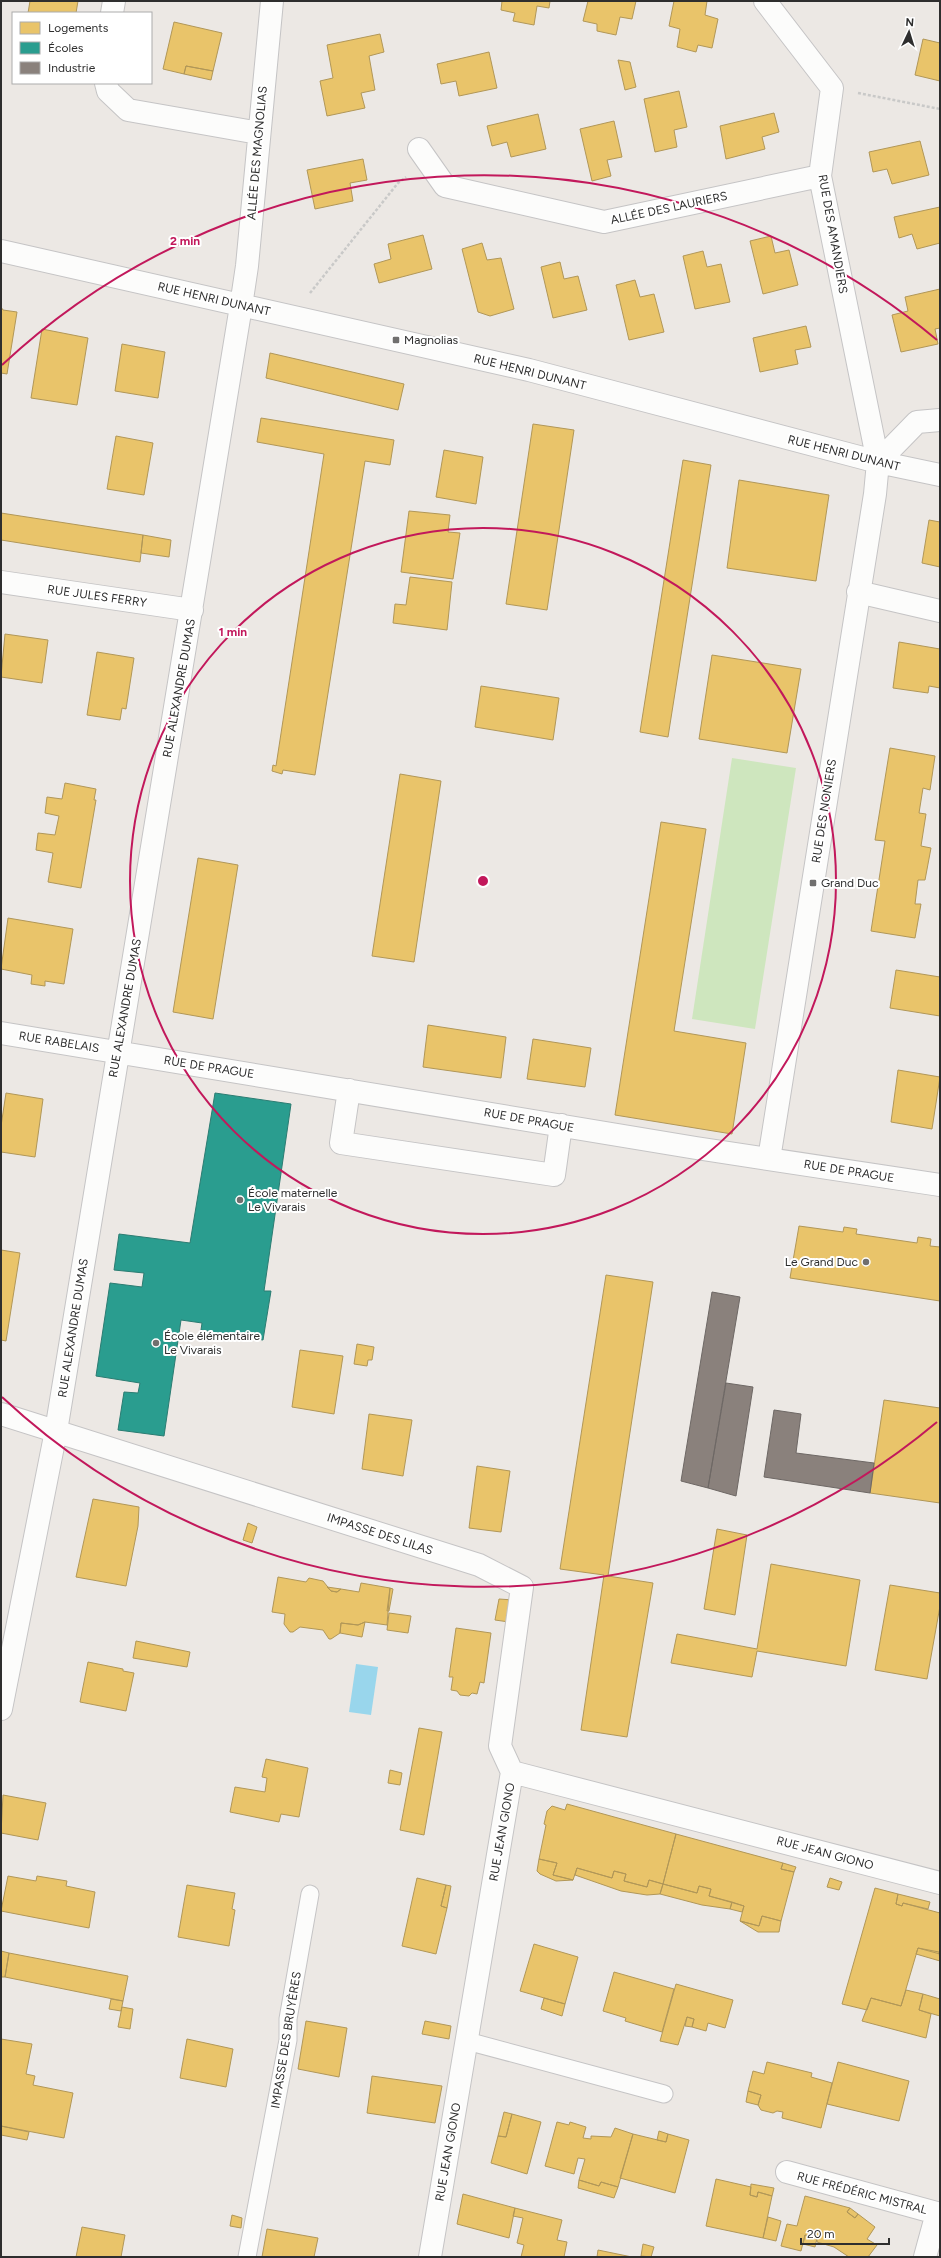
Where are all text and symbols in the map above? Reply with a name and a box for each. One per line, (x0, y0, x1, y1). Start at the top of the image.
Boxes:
legend (12, 12, 152, 84)
north arrow (889, 12, 929, 52)
text: N (905, 16, 914, 29)
text: Logements (48, 21, 109, 35)
text: Écoles (48, 41, 84, 55)
text: Industrie (48, 61, 96, 75)
street label: ALLÉE DES MAGNOLIAS (244, 86, 270, 220)
street label: RUE DES AMANDIERS (816, 173, 850, 295)
street label: ALLÉE DES LAURIERS (609, 189, 729, 227)
text: 2 min (170, 234, 200, 248)
street label: RUE HENRI DUNANT (156, 279, 272, 319)
place label: Magnolias (404, 333, 459, 347)
marker: Magnolias (391, 335, 401, 345)
street label: RUE HENRI DUNANT (472, 351, 588, 393)
street label: RUE HENRI DUNANT (786, 432, 902, 474)
street label: RUE JULES FERRY (46, 582, 148, 610)
street label: RUE ALEXANDRE DUMAS (160, 618, 198, 758)
text: 1 min (219, 625, 247, 639)
street label: RUE DES NONIERS (809, 758, 839, 864)
centre of rings (476, 874, 490, 888)
place label: Grand Duc (821, 876, 879, 890)
marker: Grand Duc (808, 878, 818, 888)
street label: RUE ALEXANDRE DUMAS (106, 938, 144, 1078)
street label: RUE RABELAIS (18, 1029, 100, 1055)
street label: RUE DE PRAGUE (163, 1053, 255, 1081)
street label: RUE DE PRAGUE (483, 1105, 575, 1135)
street label: RUE DE PRAGUE (803, 1157, 895, 1185)
place label: École maternelle Le Vivarais (248, 1186, 338, 1214)
marker: École maternelle Le Vivarais (235, 1195, 245, 1205)
place label: Le Grand Duc (785, 1255, 858, 1269)
street label: RUE ALEXANDRE DUMAS (55, 1257, 91, 1399)
marker: Le Grand Duc (861, 1257, 871, 1267)
place label: École élémentaire Le Vivarais (164, 1329, 260, 1357)
marker: École élémentaire Le Vivarais (151, 1338, 161, 1348)
street label: IMPASSE DES LILAS (325, 1510, 435, 1558)
street label: RUE JEAN GIONO (486, 1782, 518, 1882)
street label: RUE JEAN GIONO (775, 1833, 875, 1873)
street label: IMPASSE DES BRUYÈRES (268, 1970, 304, 2110)
street label: RUE JEAN GIONO (432, 2102, 464, 2202)
street label: RUE FRÉDÉRIC MISTRAL (795, 2169, 929, 2217)
scale bar (801, 2220, 889, 2246)
text: 20 m (807, 2227, 835, 2241)

